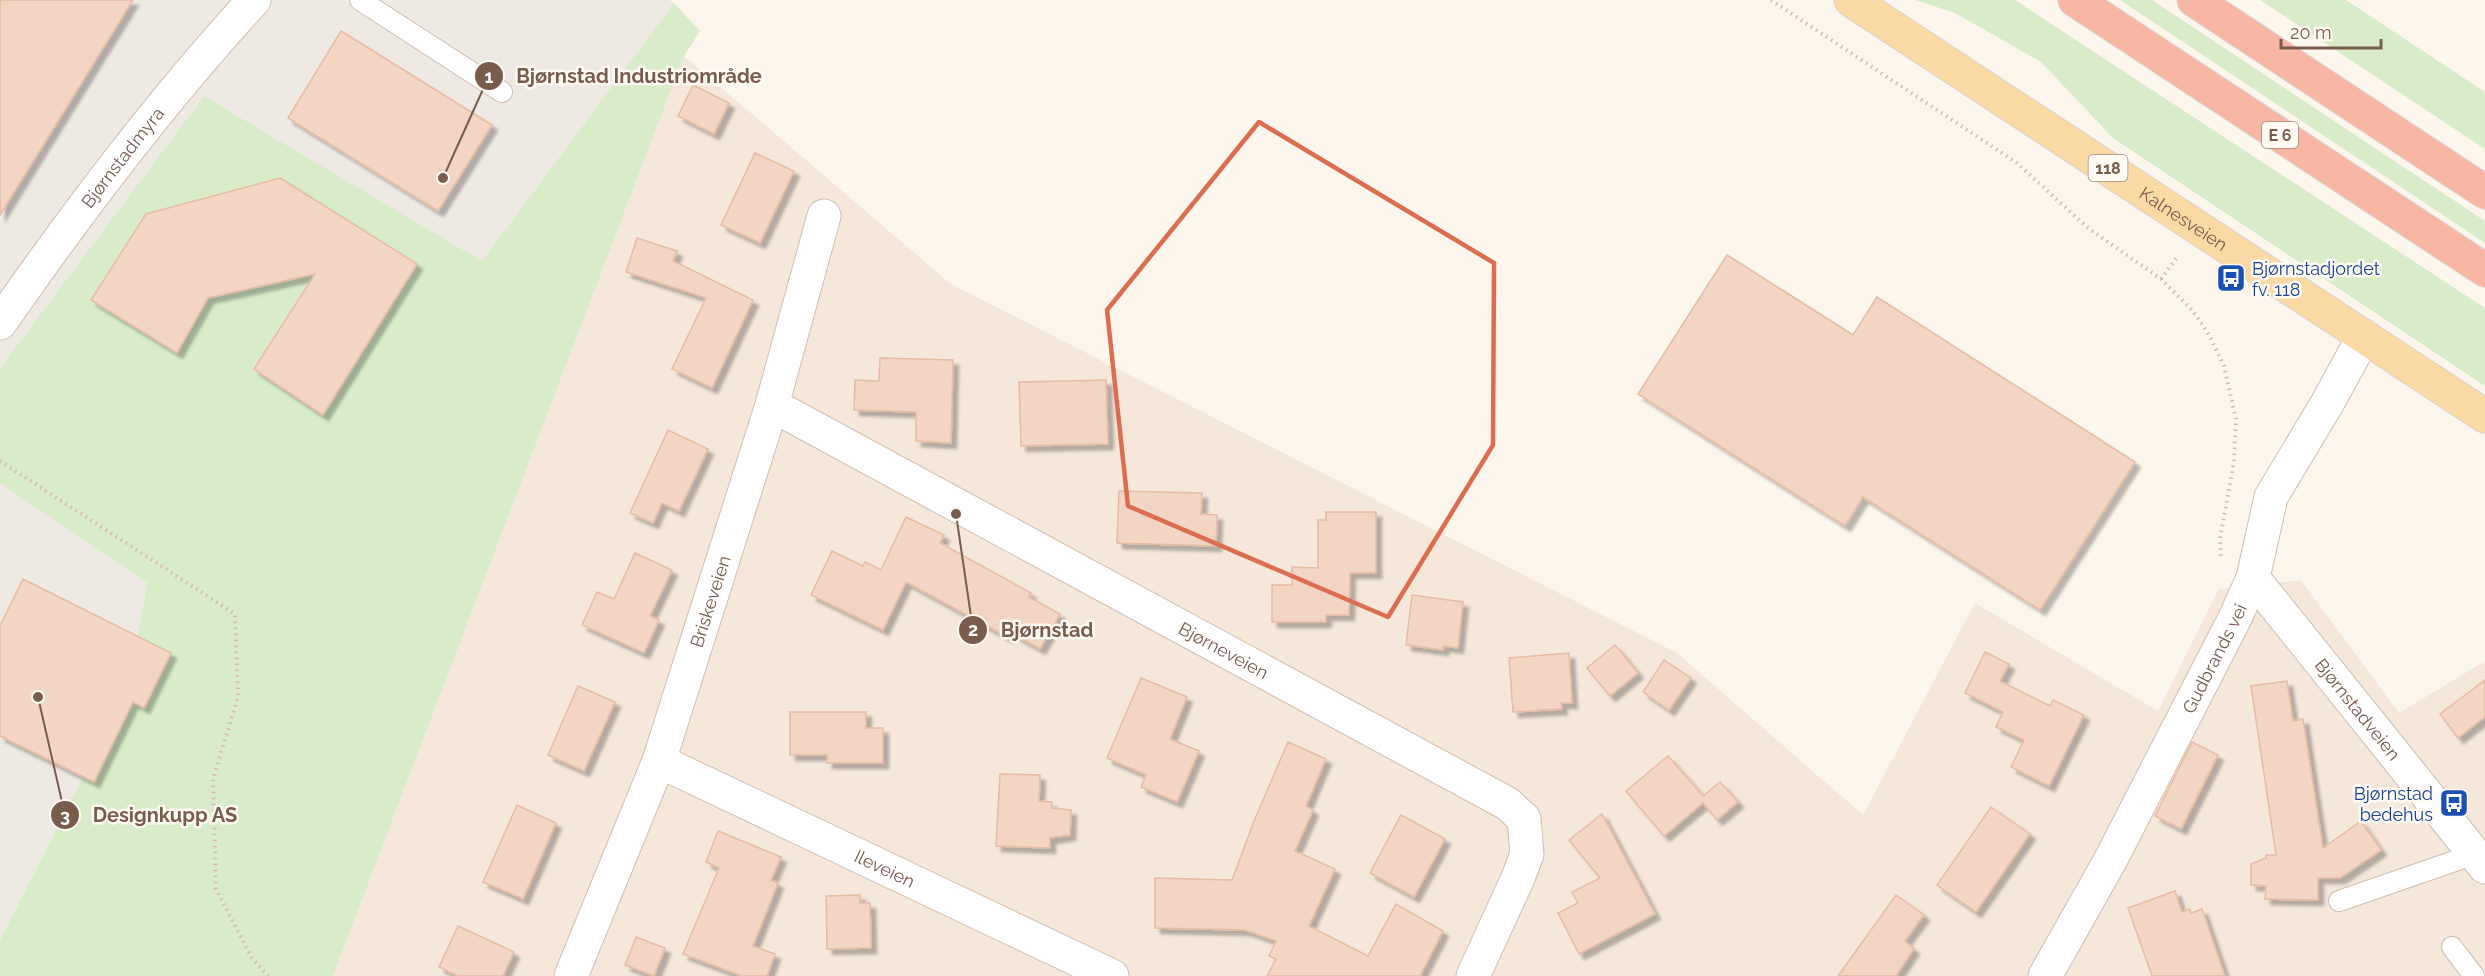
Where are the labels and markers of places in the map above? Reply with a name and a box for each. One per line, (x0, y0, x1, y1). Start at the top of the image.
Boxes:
callout: Bjørnstad Industriområde (474, 57, 774, 95)
place label: Bjørnstadjordet fv. 118 (2252, 258, 2380, 300)
bus stop icon: Bjørnstadjordet fv. 118 (2215, 262, 2247, 294)
callout: Bjørnstad (958, 611, 1105, 649)
place label: Bjørnstad bedehus (2354, 783, 2433, 825)
bus stop icon: Bjørnstad bedehus (2438, 787, 2470, 819)
callout: Designkupp AS (50, 796, 249, 834)

